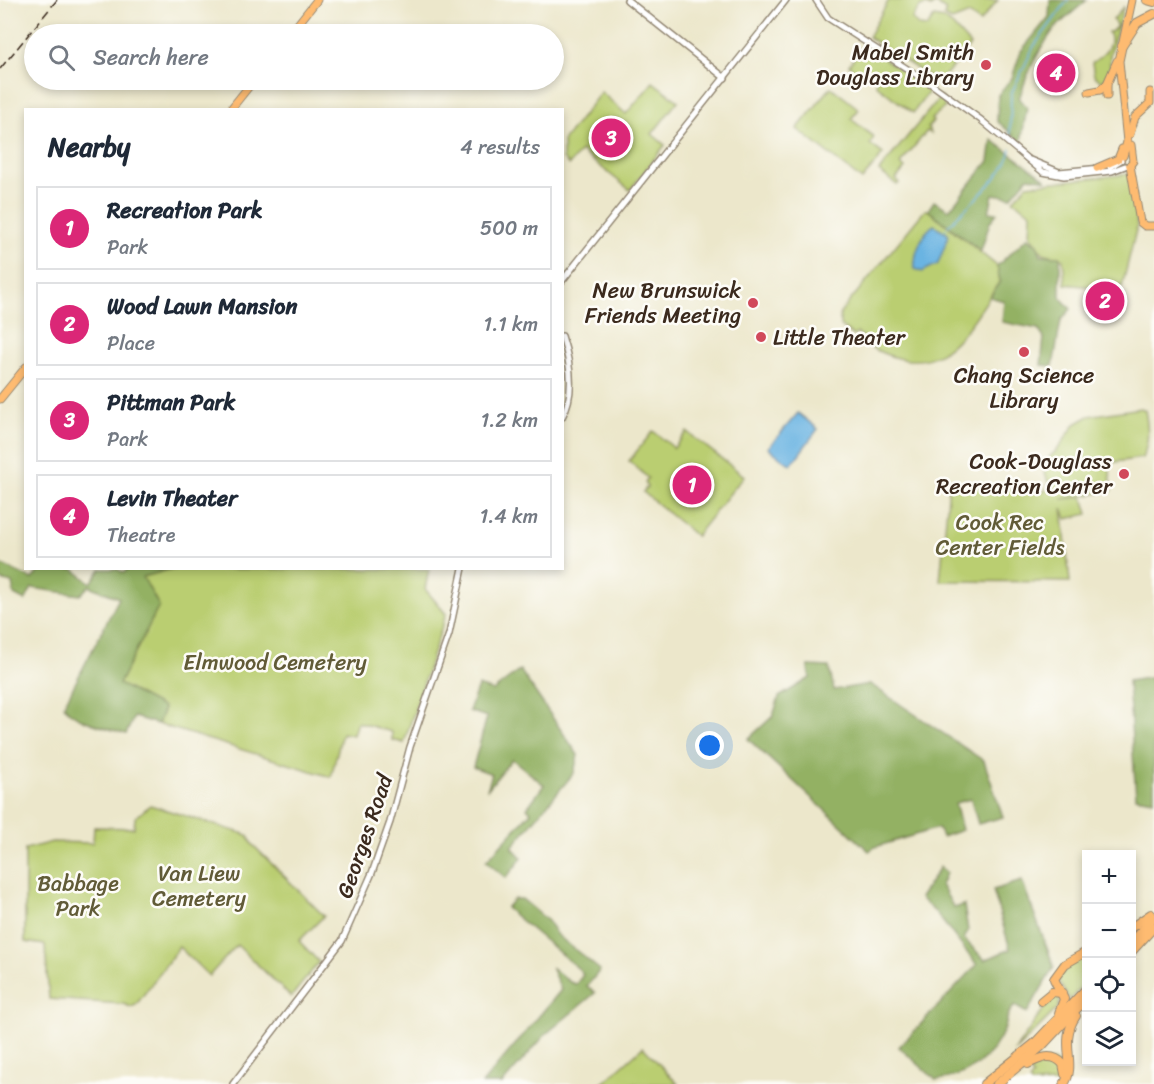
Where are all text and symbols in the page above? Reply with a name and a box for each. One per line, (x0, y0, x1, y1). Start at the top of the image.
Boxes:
search box (24, 24, 564, 90)
place label: Mabel Smith Douglass Library (816, 33, 975, 97)
text: Search here (93, 38, 209, 77)
icon: search (45, 41, 78, 74)
pin: 4 (1036, 50, 1076, 96)
marker: Mabel Smith Douglass Library (979, 58, 993, 72)
pin: 3 (592, 116, 630, 160)
text: Nearby (48, 124, 130, 170)
text: 4 results (460, 130, 540, 165)
text: Recreation Park (107, 191, 263, 230)
text: 1 (65, 211, 74, 246)
text: 500 m (480, 211, 538, 246)
text: Park (107, 230, 148, 265)
place label: New Brunswick Friends Meeting (585, 271, 741, 335)
pin: 2 (1086, 278, 1124, 324)
text: Wood Lawn Mansion (107, 287, 297, 326)
marker: New Brunswick Friends Meeting (746, 296, 760, 310)
text: 2 (64, 307, 75, 342)
text: 1.1 km (484, 307, 538, 342)
place label: Little Theater (773, 318, 907, 357)
text: Place (107, 326, 155, 361)
marker: Little Theater (754, 330, 768, 344)
marker: Chang Science Library (1017, 345, 1031, 359)
place label: Chang Science Library (954, 356, 1094, 420)
text: Pittman Park (107, 383, 235, 422)
text: 3 (64, 403, 75, 438)
text: 1.2 km (481, 403, 538, 438)
text: Park (107, 422, 148, 457)
place label: Cook-Douglass Recreation Center (936, 442, 1114, 506)
pin: 1 (672, 462, 712, 508)
marker: Cook-Douglass Recreation Center (1117, 467, 1131, 481)
text: Levin Theater (107, 479, 237, 518)
text: 4 (63, 499, 76, 534)
text: 1.4 km (480, 499, 538, 534)
park label: Cook Rec Center Fields (936, 503, 1064, 567)
text: Theatre (107, 518, 176, 553)
park label: Elmwood Cemetery (183, 643, 367, 682)
your location (695, 731, 724, 760)
street label: Georges Road (325, 768, 404, 903)
map controls (1082, 850, 1136, 1066)
button: + (1082, 850, 1136, 904)
park label: Van Liew Cemetery (152, 854, 247, 918)
park label: Babbage Park (37, 864, 119, 928)
button: − (1082, 904, 1136, 958)
button: locate (1082, 958, 1136, 1012)
button: layers (1082, 1012, 1136, 1066)

